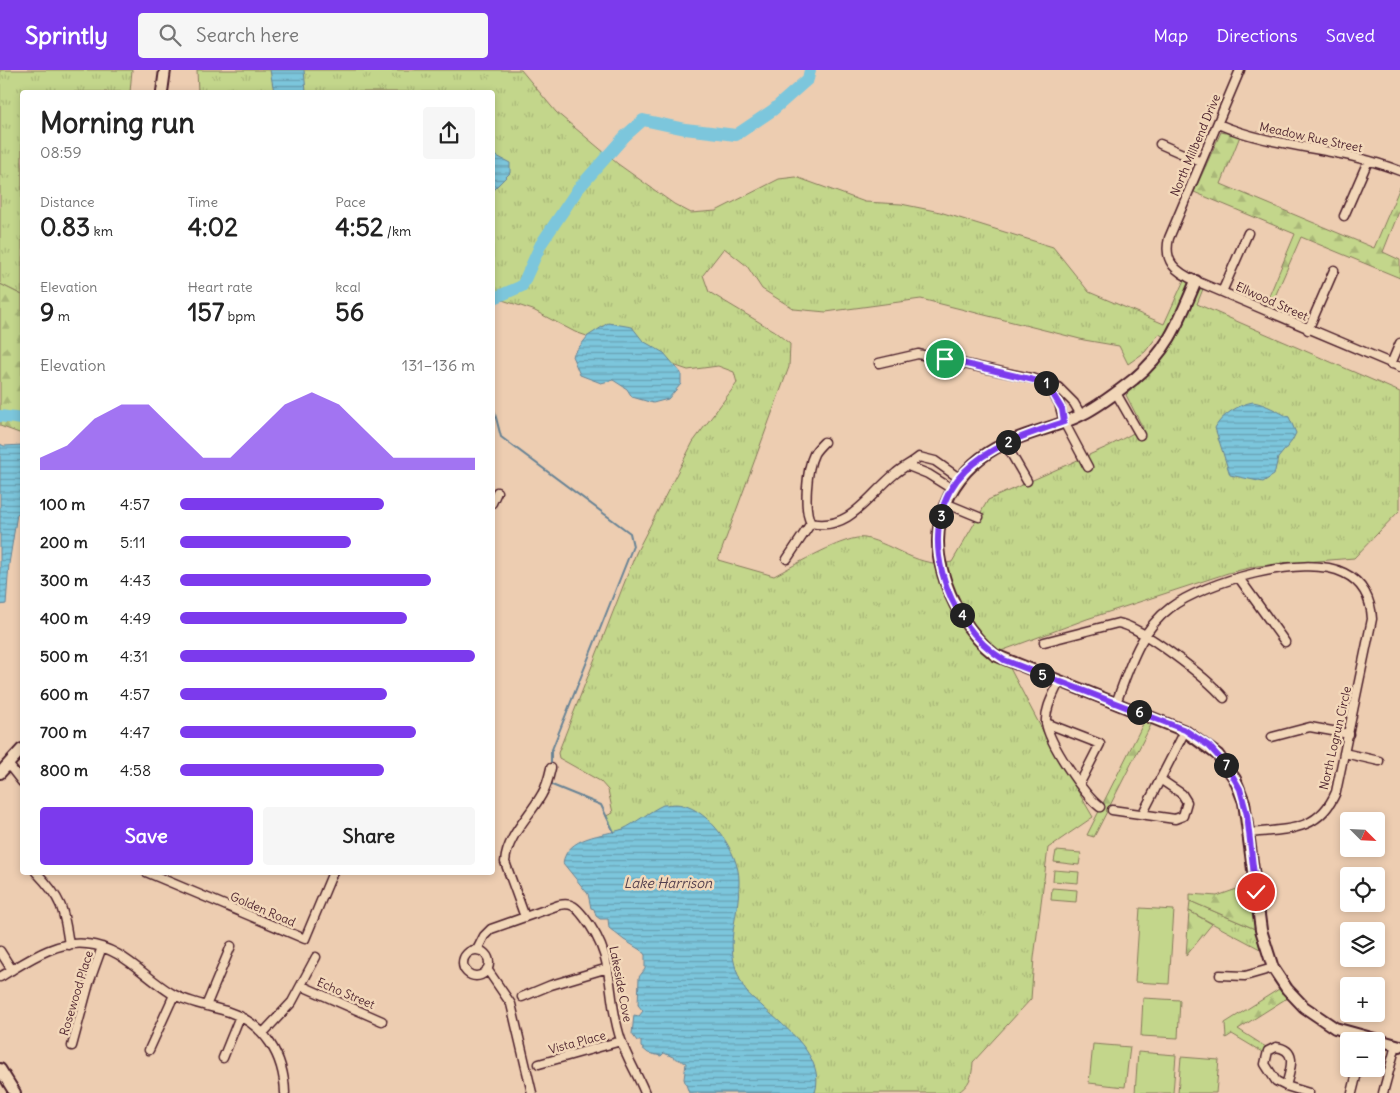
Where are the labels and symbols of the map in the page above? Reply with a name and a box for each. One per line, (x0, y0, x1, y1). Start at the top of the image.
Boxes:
street label: North Millbend Drive (1167, 92, 1223, 198)
street label: Meadow Rue Street (1258, 119, 1364, 155)
street label: Ellwood Street (1234, 278, 1310, 324)
pin (924, 338, 966, 380)
pin: 1 (1034, 370, 1058, 396)
pin: 2 (996, 430, 1020, 454)
pin: 3 (928, 504, 954, 528)
pin: 4 (950, 602, 974, 628)
pin: 5 (1030, 662, 1054, 688)
street label: North Logrun Circle (1316, 685, 1354, 791)
pin: 6 (1126, 700, 1152, 724)
pin: 7 (1214, 752, 1238, 778)
north arrow (1340, 812, 1385, 858)
pin (1235, 871, 1277, 913)
water label: Lake Harrison (624, 874, 713, 892)
street label: Golden Road (228, 889, 298, 929)
street label: Lakeside Cove (606, 945, 636, 1023)
street label: Rosewood Place (56, 949, 96, 1037)
street label: Echo Street (315, 974, 377, 1012)
street label: Vista Place (547, 1027, 607, 1057)

